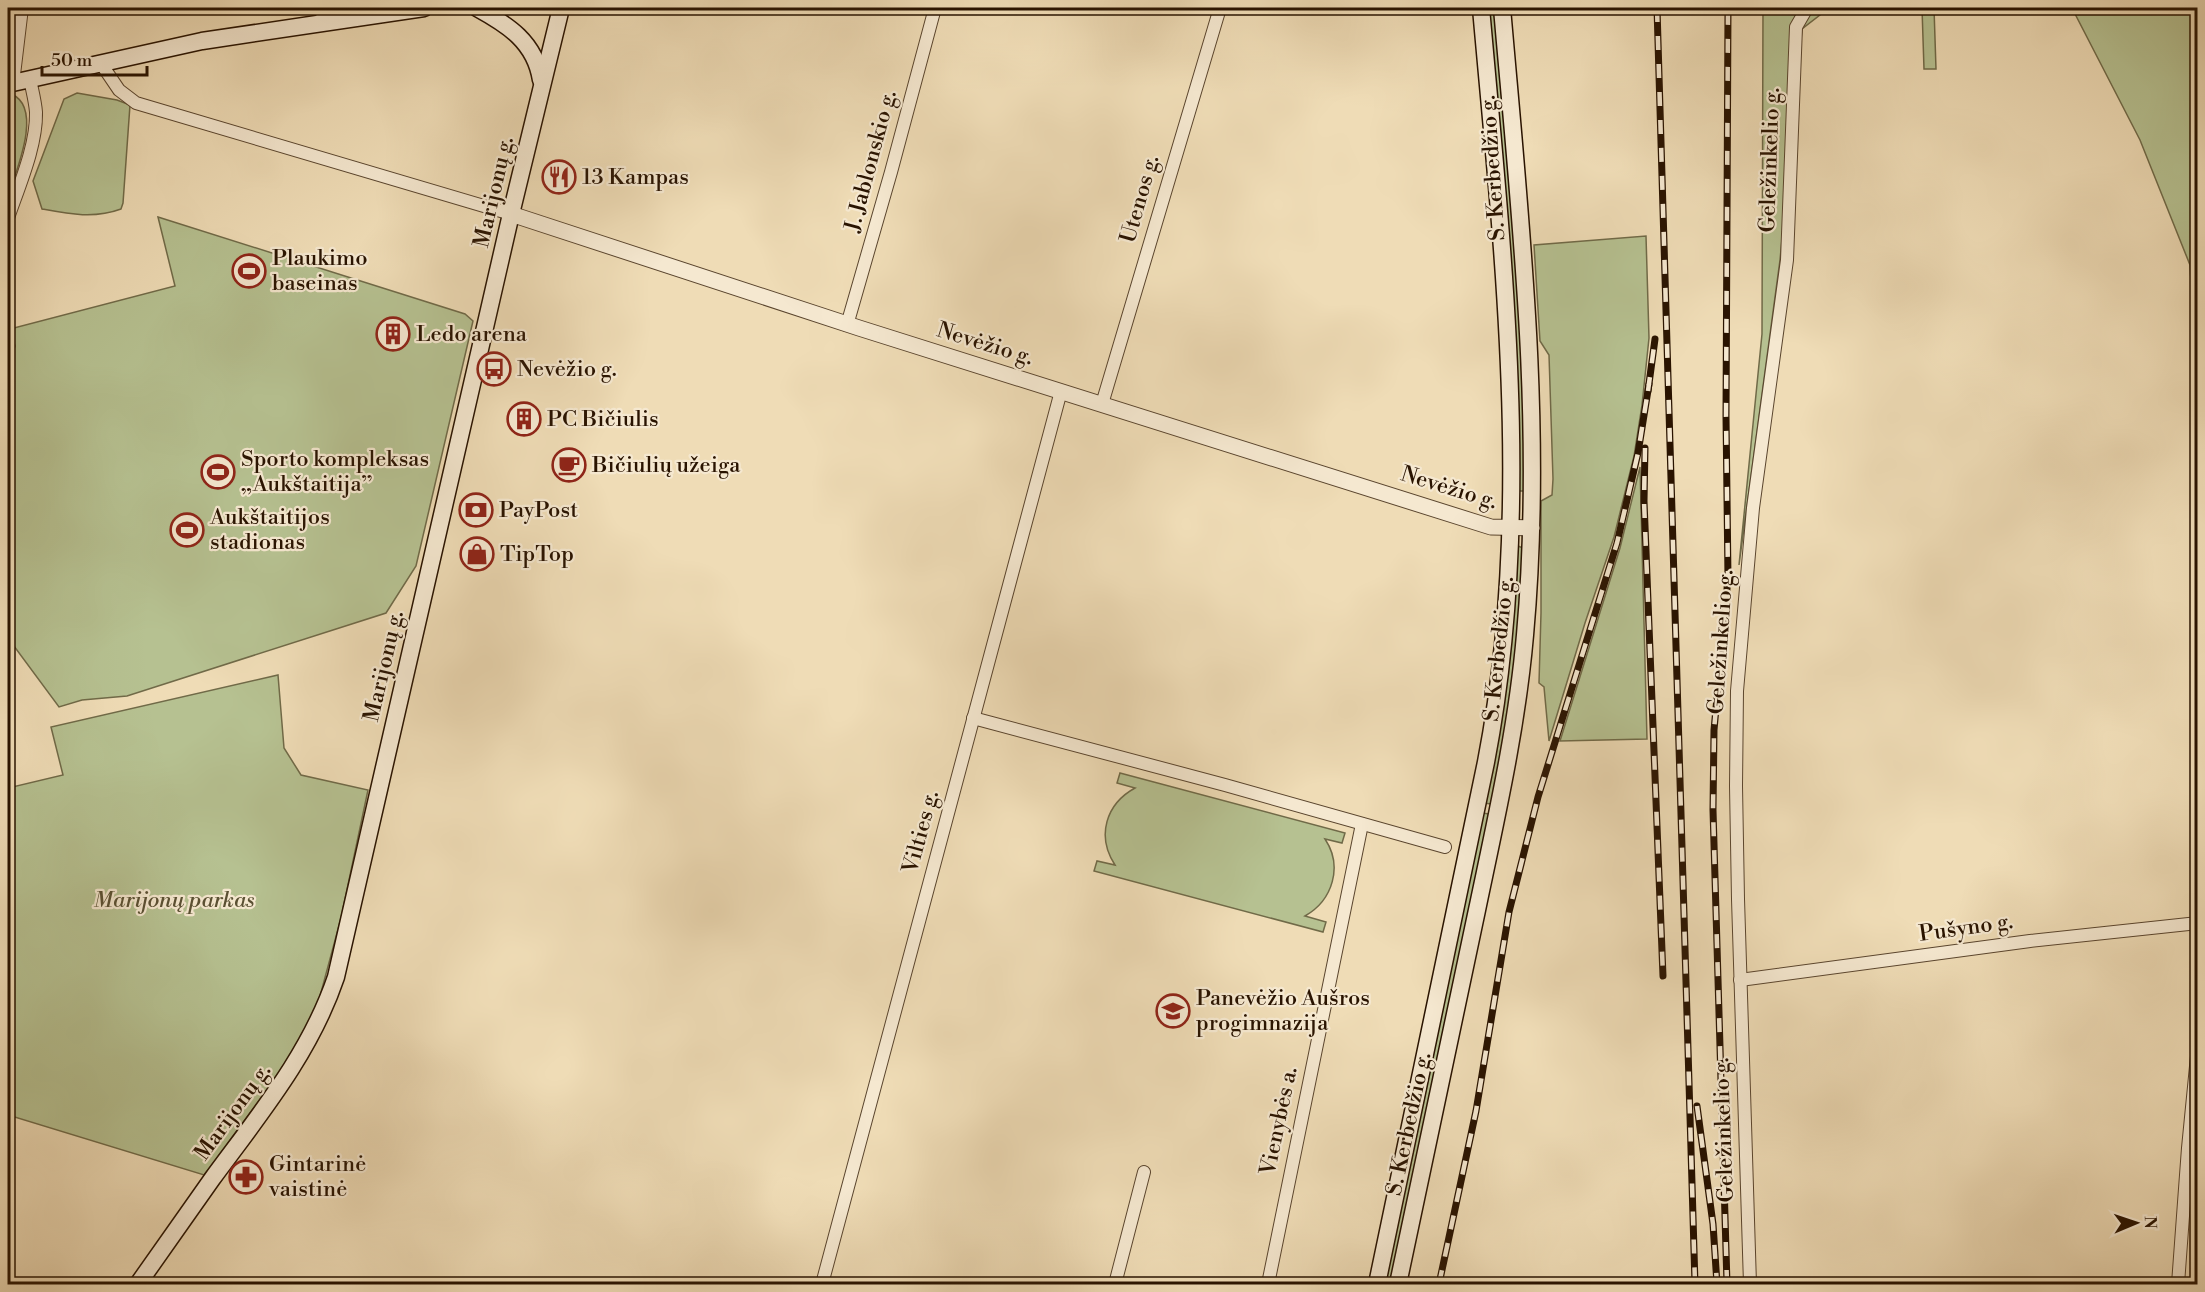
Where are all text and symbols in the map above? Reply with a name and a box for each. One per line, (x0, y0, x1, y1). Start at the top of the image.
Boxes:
scale bar (42, 39, 147, 77)
text: 50 m (51, 49, 93, 72)
street label: J. Jablonskio g. (839, 87, 903, 236)
street label: Geležinkelio g. (1754, 87, 1786, 233)
street label: S. Kerbedžio g. (1474, 94, 1512, 242)
street label: Marijonų g. (468, 134, 520, 250)
street label: Utenos g. (1115, 152, 1165, 246)
restaurant icon: 13 Kampas (541, 159, 577, 195)
place label: 13 Kampas (582, 164, 689, 191)
place label: Plaukimo baseinas (272, 245, 368, 297)
sports icon: Plaukimo baseinas (231, 253, 267, 289)
building icon: Ledo arena (375, 316, 411, 352)
street label: Nevėžio g. (933, 317, 1037, 371)
place label: Ledo arena (416, 321, 528, 348)
bus stop icon: Nevėžio g. (476, 351, 512, 387)
place label: Nevėžio g. (517, 356, 617, 383)
building icon: PC Bičiulis (506, 401, 542, 437)
place label: PC Bičiulis (547, 406, 659, 433)
place label: Sporto kompleksas „Aukštaitija” (241, 446, 429, 498)
cafe icon: Bičiulių užeiga (551, 447, 587, 483)
place label: Bičiulių užeiga (591, 452, 741, 479)
sports icon: Sporto kompleksas „Aukštaitija” (200, 454, 236, 490)
street label: Nevėžio g. (1397, 461, 1501, 515)
bank icon: PayPost (458, 492, 494, 528)
place label: PayPost (499, 497, 578, 524)
place label: Aukštaitijos stadionas (209, 504, 330, 556)
sports icon: Aukštaitijos stadionas (169, 512, 205, 548)
shop icon: TipTop (459, 536, 495, 572)
place label: TipTop (500, 541, 574, 568)
street label: Geležinkelio g. (1702, 569, 1740, 715)
street label: S. Kerbedžio g. (1478, 575, 1520, 723)
street label: Marijonų g. (358, 608, 410, 724)
street label: Vilties g. (897, 788, 945, 877)
park label: Marijonų parkas (94, 887, 254, 914)
street label: Pušyno g. (1917, 908, 2015, 948)
place label: Panevėžio Aušros progimnazija (1196, 985, 1370, 1037)
school or university icon: Panevėžio Aušros progimnazija (1155, 993, 1191, 1029)
street label: S. Kerbedžio g. (1381, 1050, 1437, 1198)
street label: Geležinkelio g. (1708, 1057, 1740, 1203)
street label: Marijonų g. (189, 1058, 277, 1166)
street label: Vienybės a. (1254, 1064, 1304, 1179)
place label: Gintarinė vaistinė (268, 1151, 366, 1203)
pharmacy icon: Gintarinė vaistinė (228, 1159, 264, 1195)
north arrow (2106, 1193, 2166, 1253)
text: N (2140, 1216, 2160, 1230)

